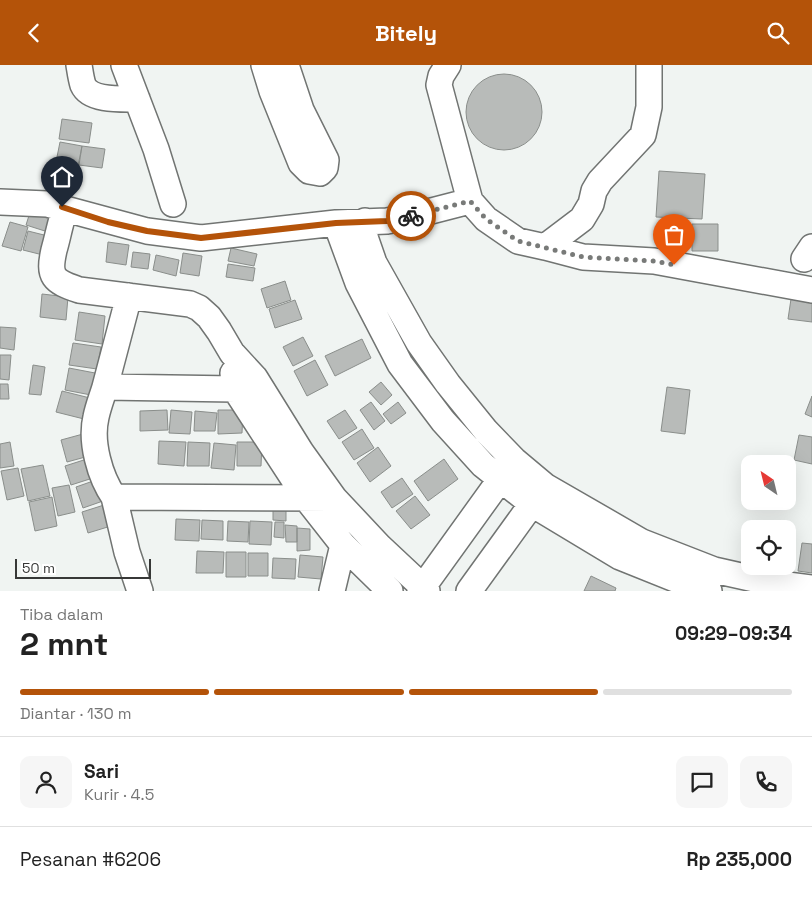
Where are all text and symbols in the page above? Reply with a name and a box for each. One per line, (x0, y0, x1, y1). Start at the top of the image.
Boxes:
icon: back (20, 19, 48, 47)
text: Bitely (375, 19, 437, 47)
icon: search (764, 19, 792, 47)
pin (41, 156, 83, 207)
icon: home (48, 163, 76, 191)
courier (386, 191, 436, 241)
icon: bike (397, 202, 425, 230)
pin (653, 214, 695, 265)
icon: bag (660, 221, 688, 249)
north arrow (741, 455, 796, 510)
map controls (741, 455, 796, 575)
button: locate (741, 520, 796, 575)
scale bar (15, 556, 151, 579)
text: 50 m (22, 559, 55, 577)
text: Tiba dalam (20, 604, 103, 625)
text: 09:29–09:34 (675, 621, 792, 646)
text: 2 mnt (20, 624, 108, 664)
text: Diantar · 130 m (20, 703, 132, 724)
button: person (20, 756, 72, 808)
button: chat (676, 756, 728, 808)
button: phone (740, 756, 792, 808)
text: Sari (84, 759, 119, 784)
text: Kurir · 4.5 (84, 784, 154, 805)
text: Pesanan #6206 (20, 847, 161, 872)
text: Rp 235,000 (687, 847, 792, 872)

